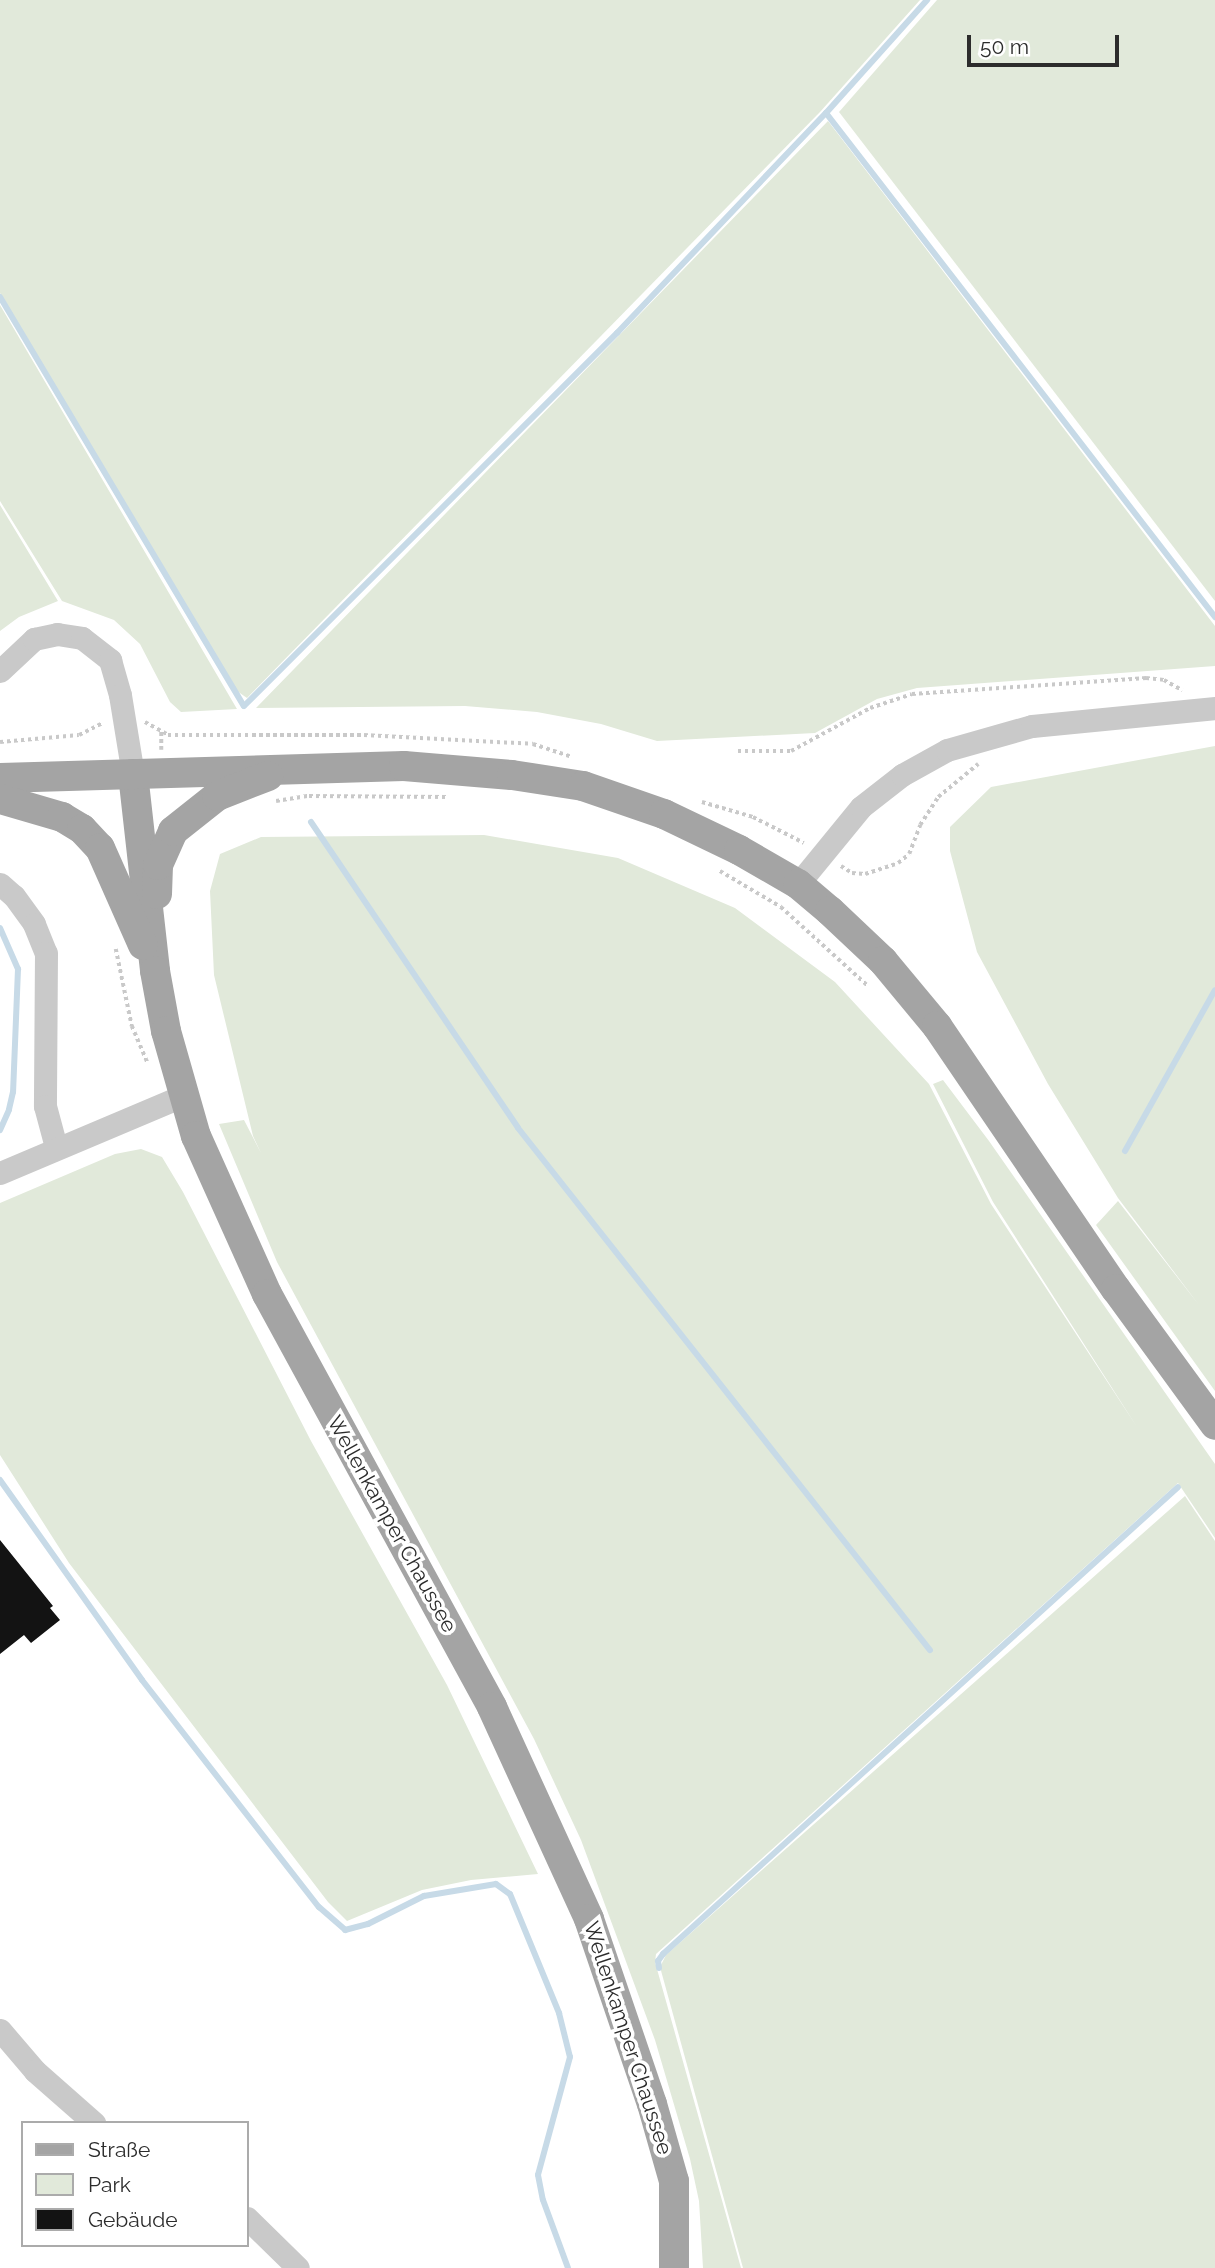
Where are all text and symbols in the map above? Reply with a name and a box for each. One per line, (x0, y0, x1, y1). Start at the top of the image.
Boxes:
scale bar (970, 21, 1122, 65)
text: 50 m (980, 34, 1029, 59)
street label: Wellenkamper Chaussee (322, 1411, 462, 1637)
street label: Wellenkamper Chaussee (578, 1918, 678, 2158)
legend (21, 2121, 248, 2247)
text: Straße (88, 2137, 150, 2162)
text: Park (88, 2172, 131, 2197)
text: Gebäude (88, 2207, 178, 2232)

